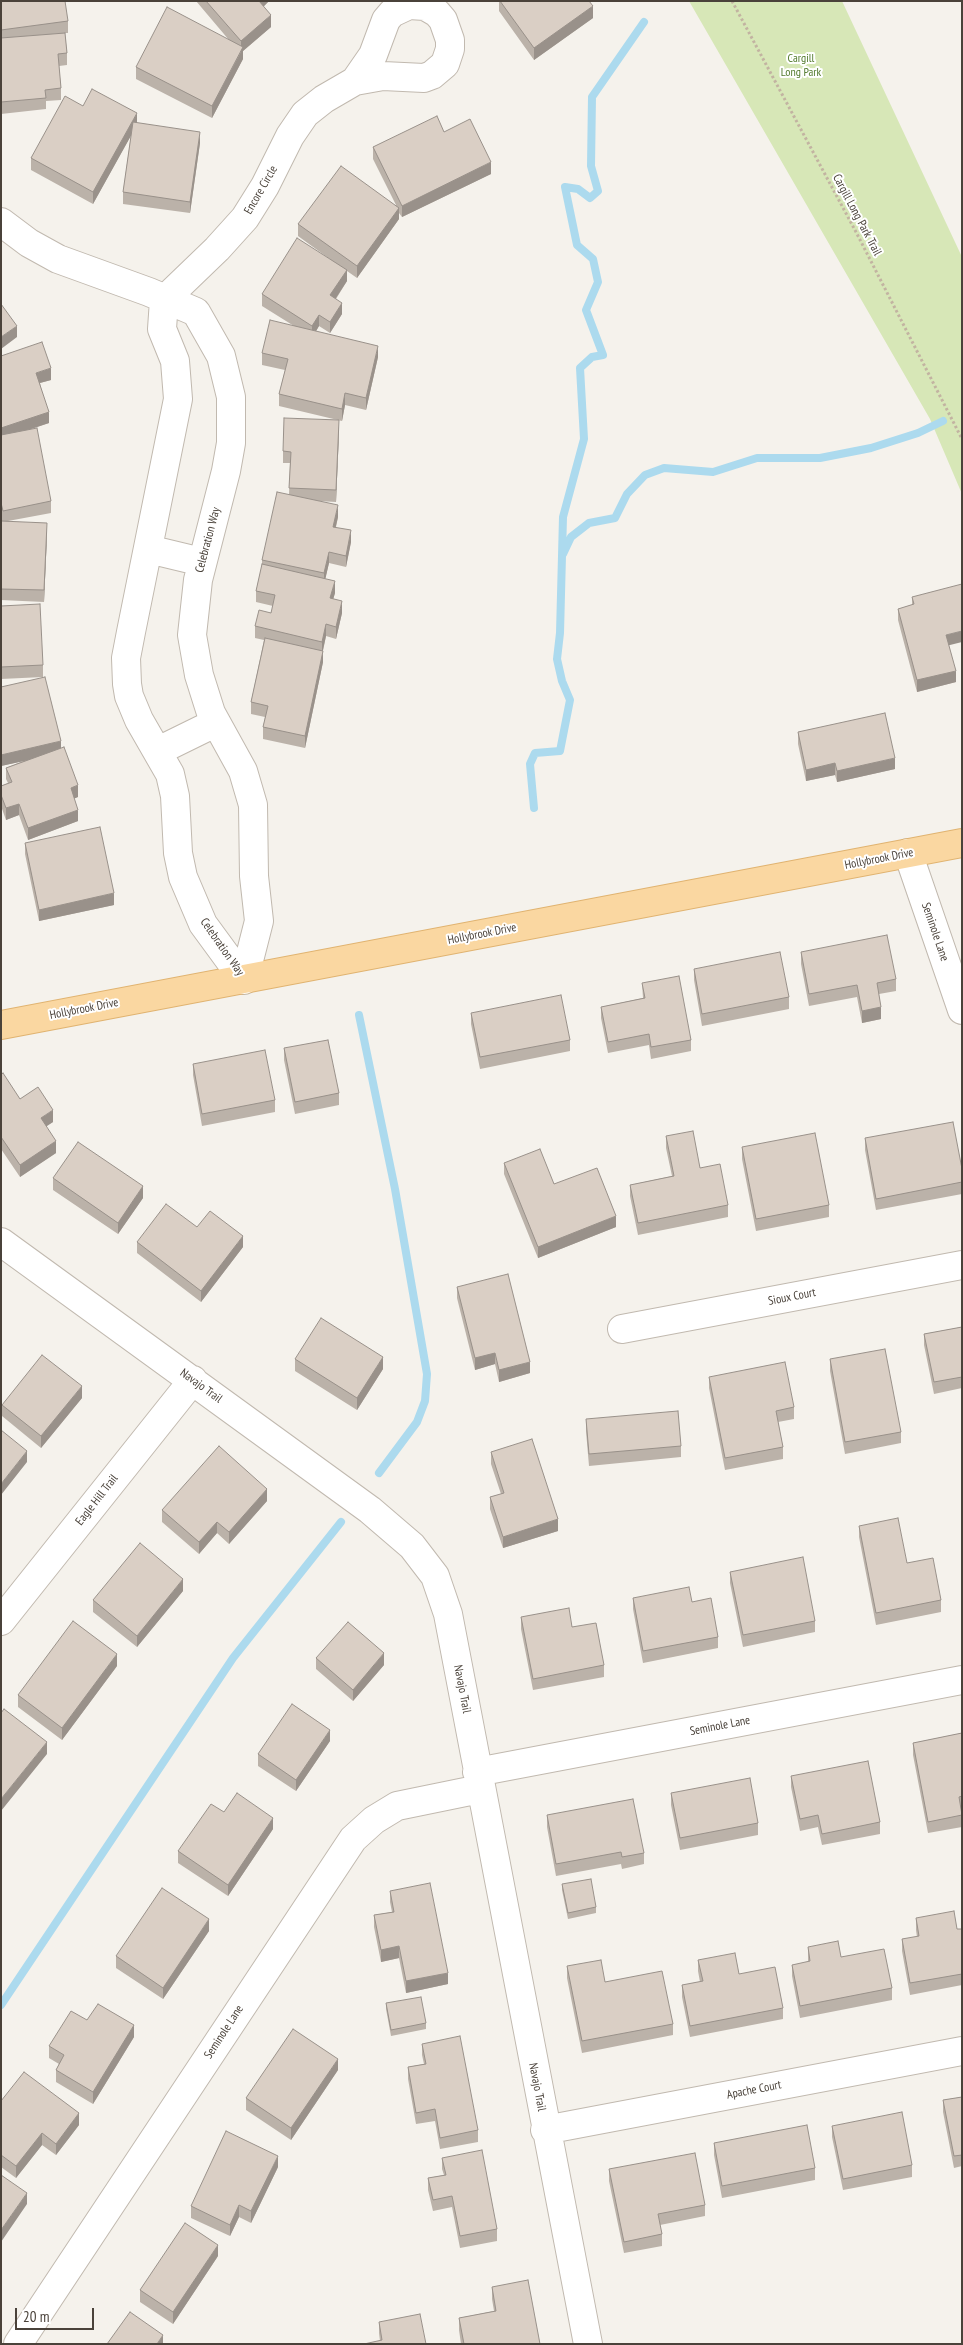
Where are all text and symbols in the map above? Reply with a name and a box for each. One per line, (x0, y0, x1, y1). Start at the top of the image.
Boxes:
park label: Cargill Long Park (781, 52, 821, 80)
street label: Encore Circle (241, 163, 281, 217)
street label: Cargill Long Park Trail (829, 172, 885, 258)
street label: Celebration Way (192, 506, 224, 574)
street label: Hollybrook Drive (843, 845, 915, 873)
street label: Seminole Lane (918, 901, 952, 963)
street label: Celebration Way (197, 915, 247, 979)
street label: Hollybrook Drive (446, 920, 518, 948)
street label: Hollybrook Drive (48, 995, 120, 1023)
street label: Sioux Court (767, 1285, 817, 1309)
street label: Navajo Trail (177, 1366, 225, 1406)
street label: Eagle Hill Trail (73, 1472, 121, 1528)
street label: Navajo Trail (450, 1664, 474, 1714)
street label: Seminole Lane (689, 1713, 751, 1739)
street label: Seminole Lane (201, 2002, 247, 2062)
street label: Navajo Trail (525, 2062, 549, 2112)
street label: Apache Court (726, 2078, 782, 2102)
scale bar (18, 2298, 96, 2330)
text: 20 m (23, 2307, 49, 2326)

